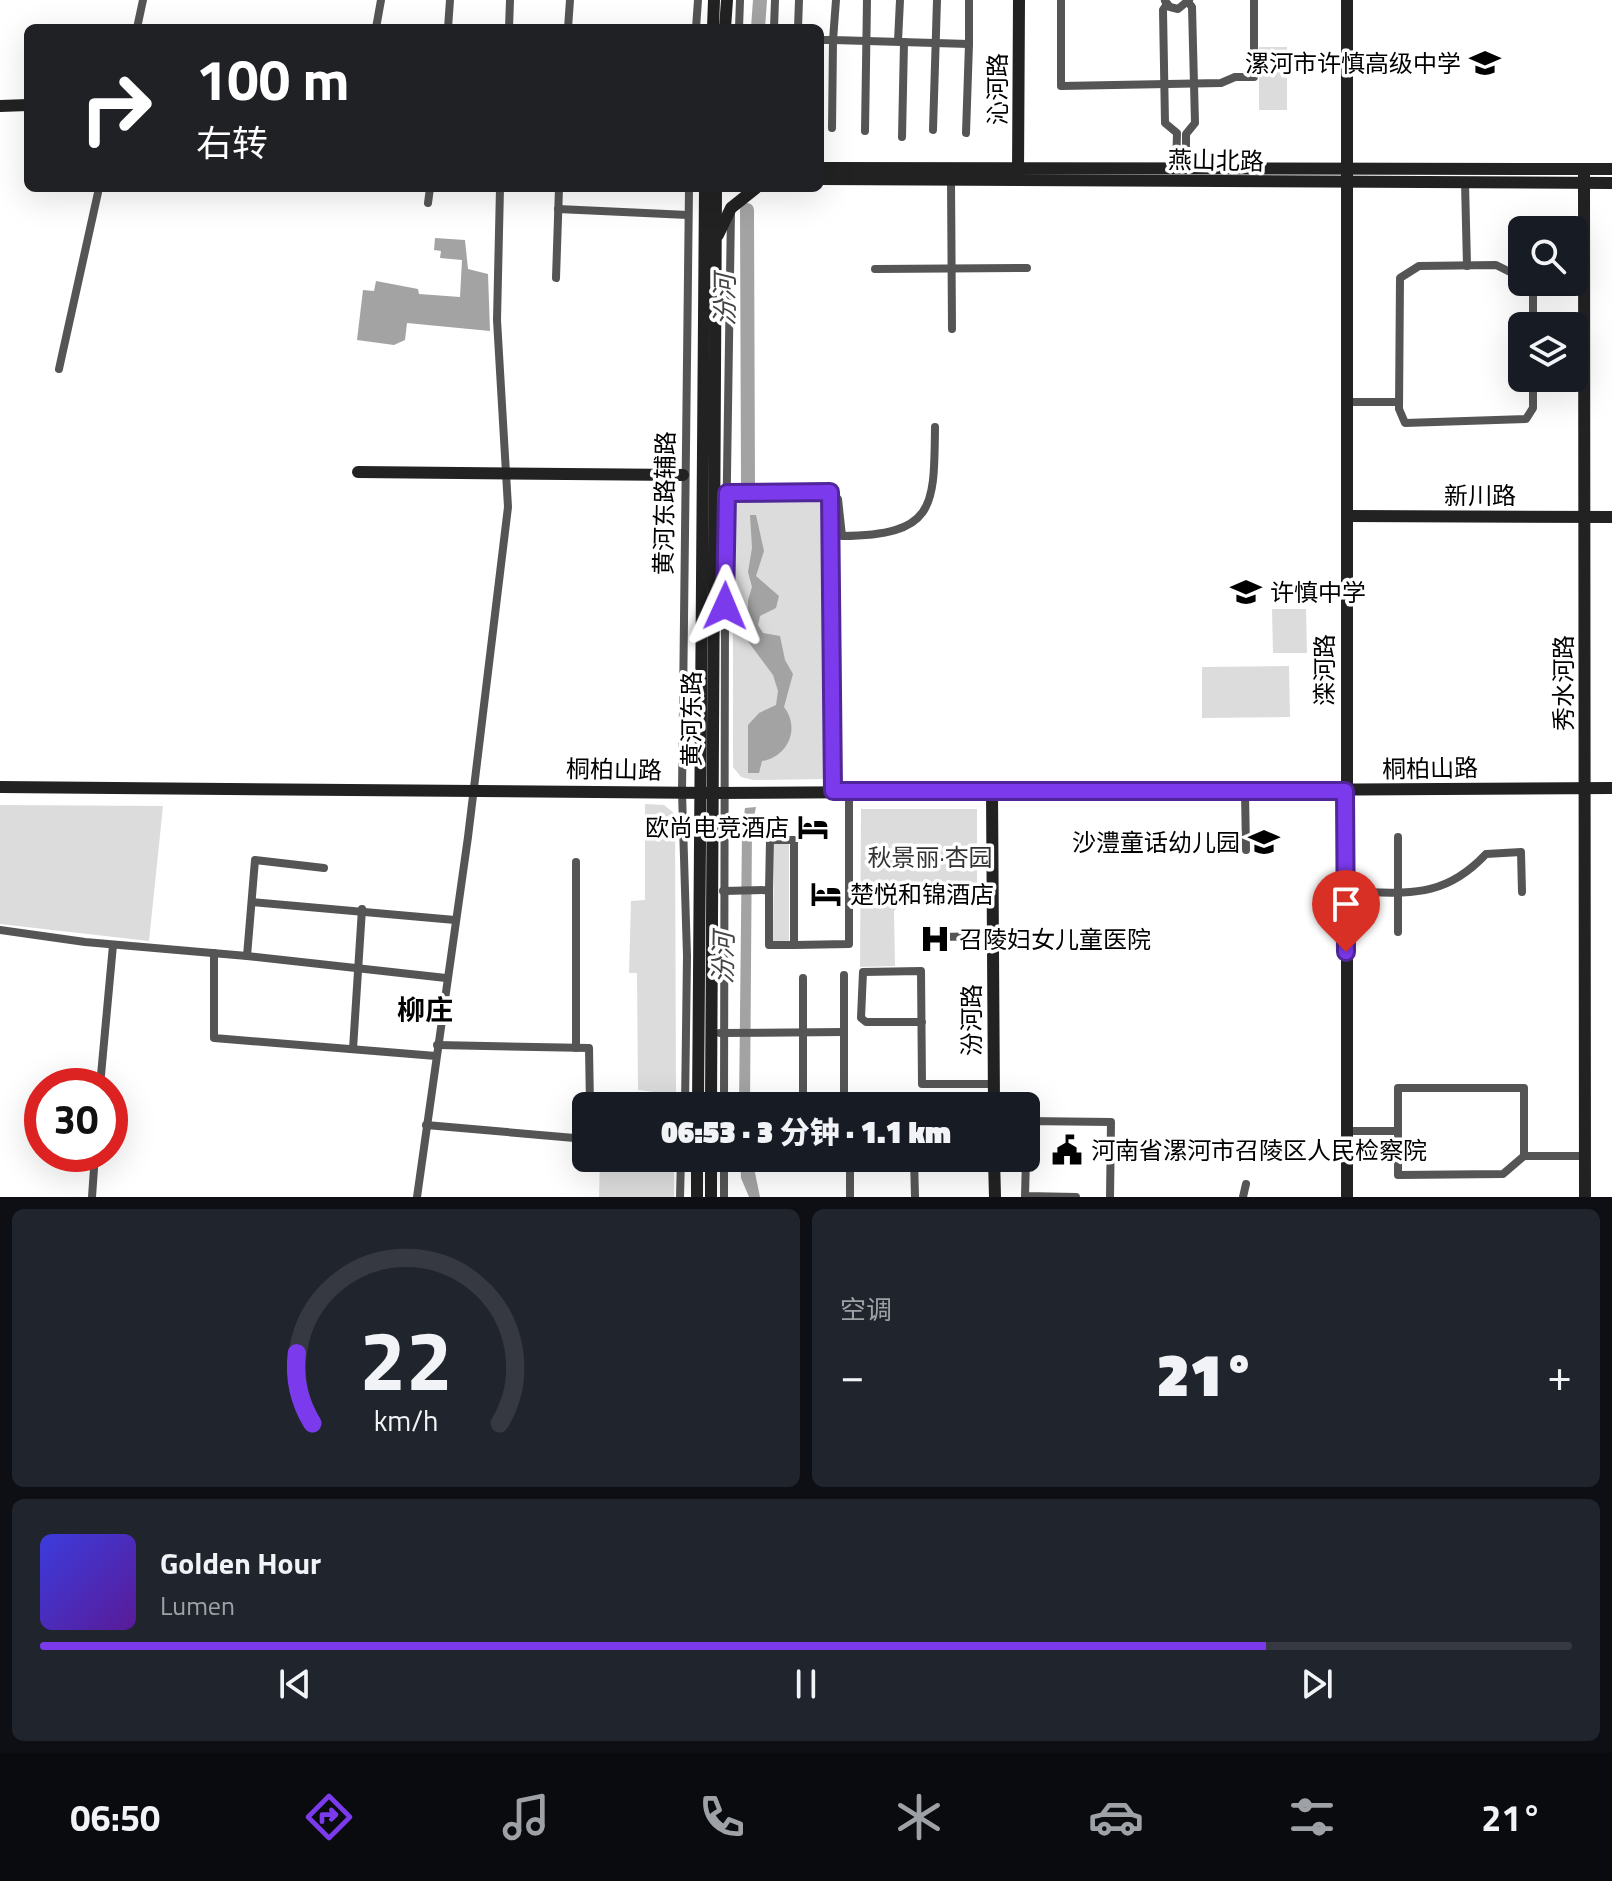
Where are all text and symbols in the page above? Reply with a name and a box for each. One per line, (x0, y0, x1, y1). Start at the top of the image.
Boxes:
text: 100 m (196, 37, 349, 122)
place label: 漯河市许慎高级中学 (1245, 45, 1461, 81)
school or university icon: 漯河市许慎高级中学 (1468, 46, 1502, 80)
street label: 沁河路 (979, 53, 1015, 125)
icon: right (64, 56, 168, 160)
text: 右转 (196, 115, 268, 170)
street label: 燕山北路 (1168, 141, 1264, 179)
map controls (1508, 216, 1588, 392)
button: search (1508, 216, 1588, 296)
water label: 汾河 (705, 269, 744, 326)
button: layers (1508, 312, 1588, 392)
street label: 黄河东路辅路 (645, 431, 683, 575)
street label: 新川路 (1444, 477, 1516, 513)
position arrow (683, 564, 767, 648)
place label: 许慎中学 (1270, 574, 1366, 610)
school or university icon: 许慎中学 (1229, 575, 1263, 609)
street label: 滦河路 (1306, 634, 1342, 706)
street label: 秀水河路 (1545, 635, 1581, 731)
street label: 黄河东路 (673, 671, 709, 767)
street label: 桐柏山路 (1382, 749, 1478, 787)
street label: 桐柏山路 (566, 750, 662, 788)
place label: 欧尚电竞酒店 (645, 809, 789, 845)
hotel icon: 欧尚电竞酒店 (796, 810, 830, 844)
place label: 沙澧童话幼儿园 (1072, 824, 1240, 860)
school or university icon: 沙澧童话幼儿园 (1247, 825, 1281, 859)
park label: 秋景丽·杏园 (867, 839, 993, 875)
pin (1312, 870, 1380, 952)
place label: 楚悦和锦酒店 (850, 876, 994, 912)
hotel icon: 楚悦和锦酒店 (809, 877, 843, 911)
icon: arrive (1324, 882, 1368, 926)
place label: 召陵妇女儿童医院 (959, 921, 1151, 957)
hospital icon: 召陵妇女儿童医院 (918, 922, 952, 956)
water label: 汾河 (703, 927, 743, 984)
street label: 汾河路 (953, 984, 989, 1056)
district label: 柳庄 (397, 988, 453, 1031)
speed limit sign: 30 (24, 1068, 128, 1172)
text: 06:53 · 3 分钟 · 1.1 km (661, 1109, 951, 1155)
place label: 河南省漯河市召陵区人民检察院 (1091, 1132, 1427, 1168)
public building icon: 河南省漯河市召陵区人民检察院 (1050, 1133, 1084, 1167)
text: 空调 (840, 1290, 892, 1329)
text: 22 (359, 1296, 453, 1422)
text: 21° (1157, 1328, 1256, 1419)
text: − (840, 1341, 865, 1408)
text: + (1547, 1341, 1572, 1408)
text: km/h (374, 1399, 438, 1442)
text: Golden Hour (160, 1540, 321, 1586)
text: Lumen (160, 1586, 235, 1625)
icon: previous (273, 1662, 317, 1706)
icon: pause (784, 1662, 828, 1706)
icon: next (1295, 1662, 1339, 1706)
icon: directions (301, 1789, 357, 1845)
icon: music (498, 1789, 554, 1845)
icon: phone (694, 1789, 750, 1845)
icon: climate (891, 1789, 947, 1845)
icon: car (1088, 1789, 1144, 1845)
icon: filters (1284, 1789, 1340, 1845)
text: 06:50 (70, 1790, 160, 1845)
text: 21° (1481, 1790, 1542, 1845)

